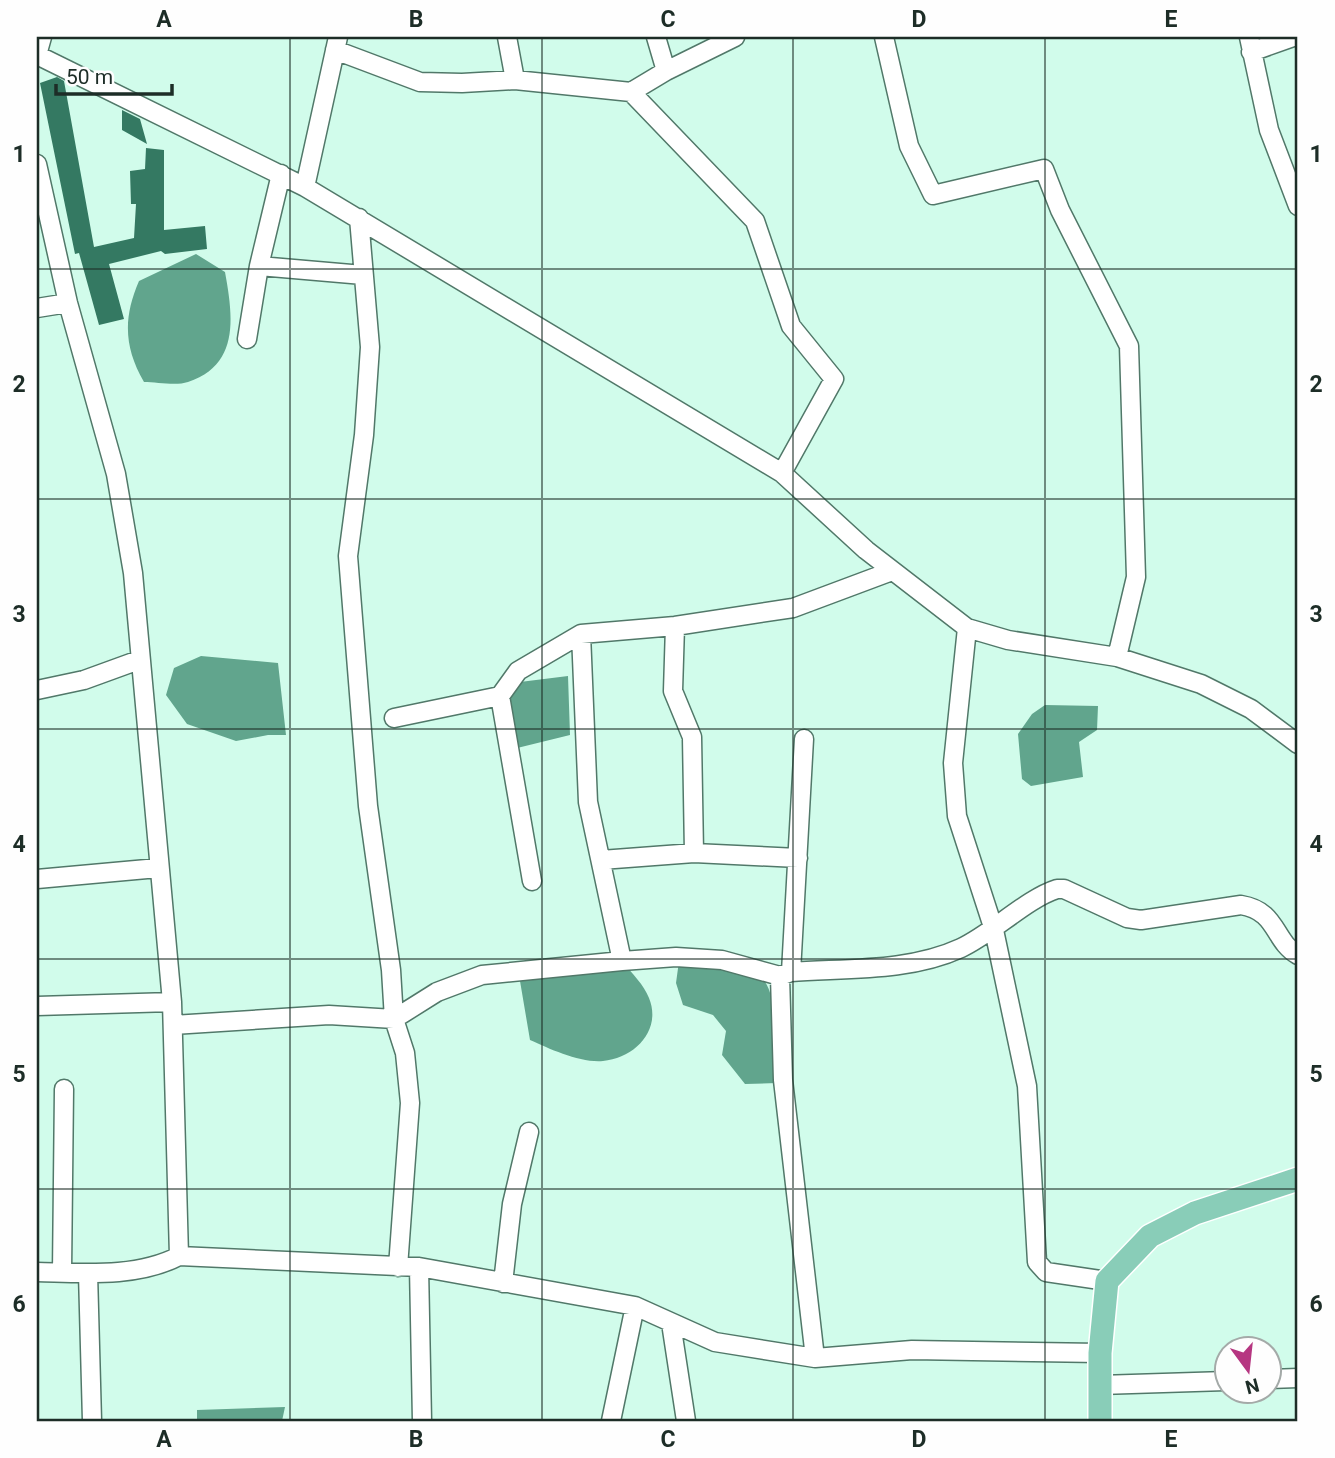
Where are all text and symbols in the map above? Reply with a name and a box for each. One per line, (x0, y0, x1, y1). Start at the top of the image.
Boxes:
text: A (156, 6, 172, 33)
text: B (409, 6, 423, 33)
text: C (660, 6, 676, 33)
text: D (912, 6, 926, 33)
text: E (1165, 6, 1178, 33)
scale bar (56, 52, 172, 96)
text: 50 m (66, 65, 113, 89)
text: 1 (12, 141, 26, 168)
text: 1 (1309, 141, 1323, 168)
text: 2 (12, 371, 26, 398)
text: 2 (1309, 371, 1323, 398)
text: 3 (12, 601, 26, 628)
text: 3 (1309, 601, 1323, 628)
text: 4 (12, 831, 26, 858)
text: 4 (1309, 831, 1323, 858)
text: 5 (12, 1061, 26, 1088)
text: 5 (1309, 1061, 1323, 1088)
text: 6 (12, 1291, 26, 1318)
text: 6 (1309, 1291, 1323, 1318)
north arrow (1212, 1336, 1282, 1406)
text: N (1243, 1373, 1262, 1399)
text: A (156, 1426, 172, 1453)
text: B (409, 1426, 423, 1453)
text: C (660, 1426, 676, 1453)
text: D (912, 1426, 926, 1453)
text: E (1165, 1426, 1178, 1453)

